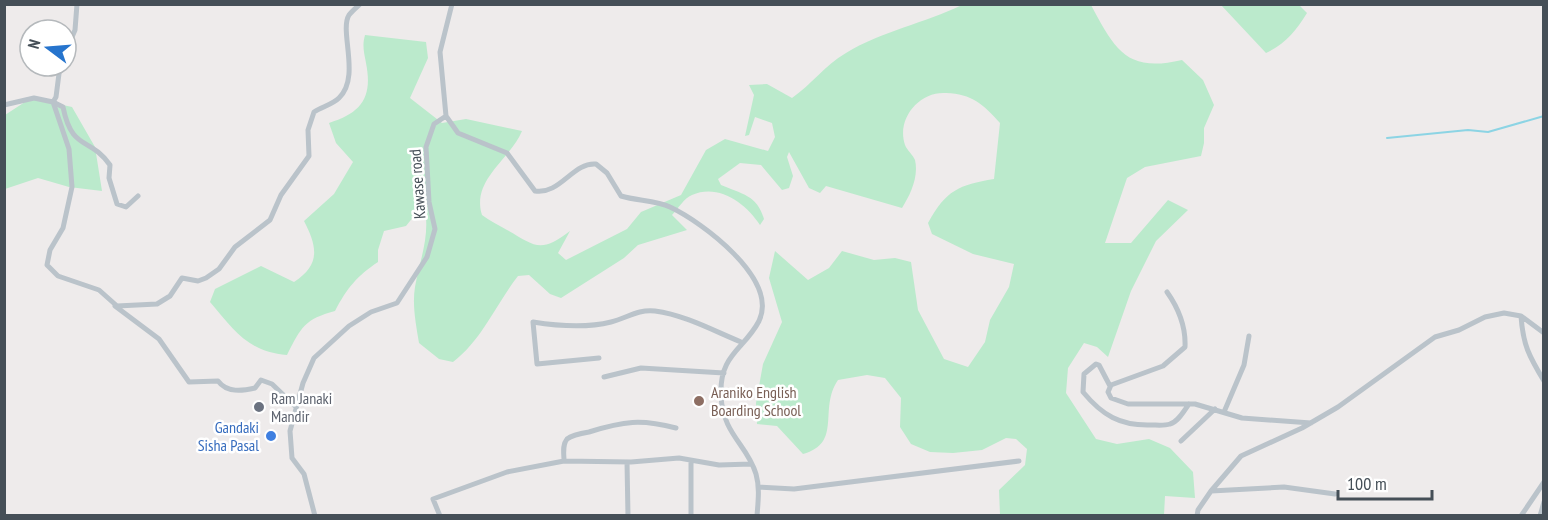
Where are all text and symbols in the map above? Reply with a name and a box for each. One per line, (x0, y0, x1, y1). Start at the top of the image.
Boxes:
north arrow (18, 18, 78, 78)
text: N (23, 37, 44, 51)
street label: Kawase road (405, 148, 429, 220)
place label: Araniko English Boarding School (711, 382, 801, 420)
place label: Ram Janaki Mandir (271, 388, 332, 426)
marker: Araniko English Boarding School (692, 394, 706, 408)
marker: Ram Janaki Mandir (252, 400, 266, 414)
place label: Gandaki Sisha Pasal (198, 417, 259, 455)
marker: Gandaki Sisha Pasal (264, 429, 278, 443)
scale bar (1338, 463, 1432, 501)
text: 100 m (1347, 472, 1387, 495)

